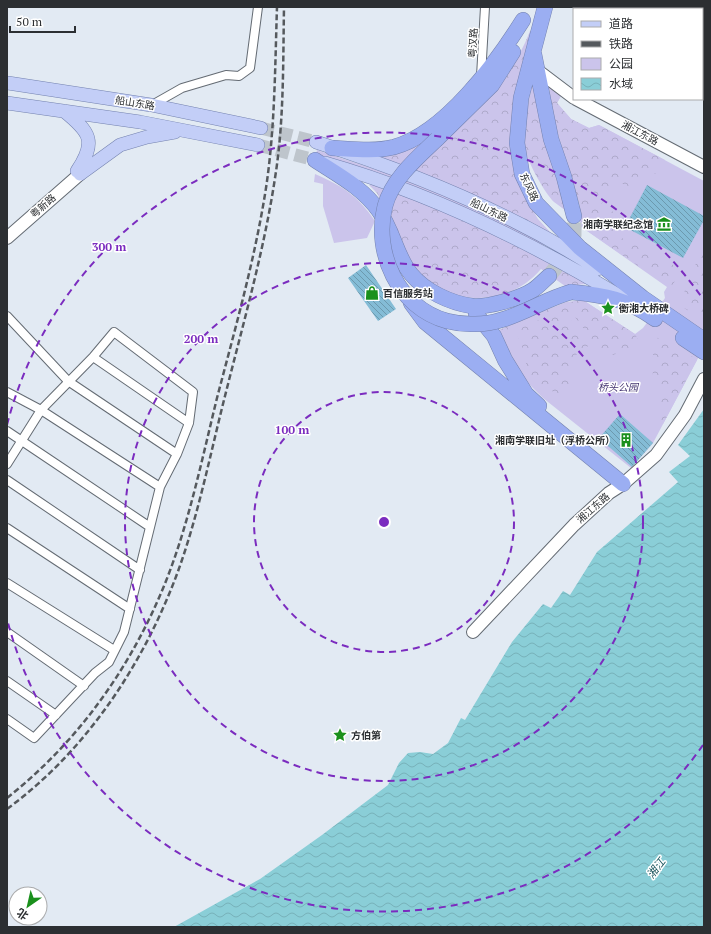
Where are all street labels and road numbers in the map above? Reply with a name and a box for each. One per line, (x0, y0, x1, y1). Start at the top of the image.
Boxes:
street label: 粤汉路 (466, 28, 480, 58)
street label: 船山东路 (114, 93, 156, 113)
street label: 湘江东路 (619, 118, 661, 148)
street label: 东风路 (517, 171, 541, 203)
street label: 粤新路 (27, 191, 59, 221)
street label: 船山东路 (468, 195, 510, 225)
street label: 湘江东路 (574, 490, 612, 526)

